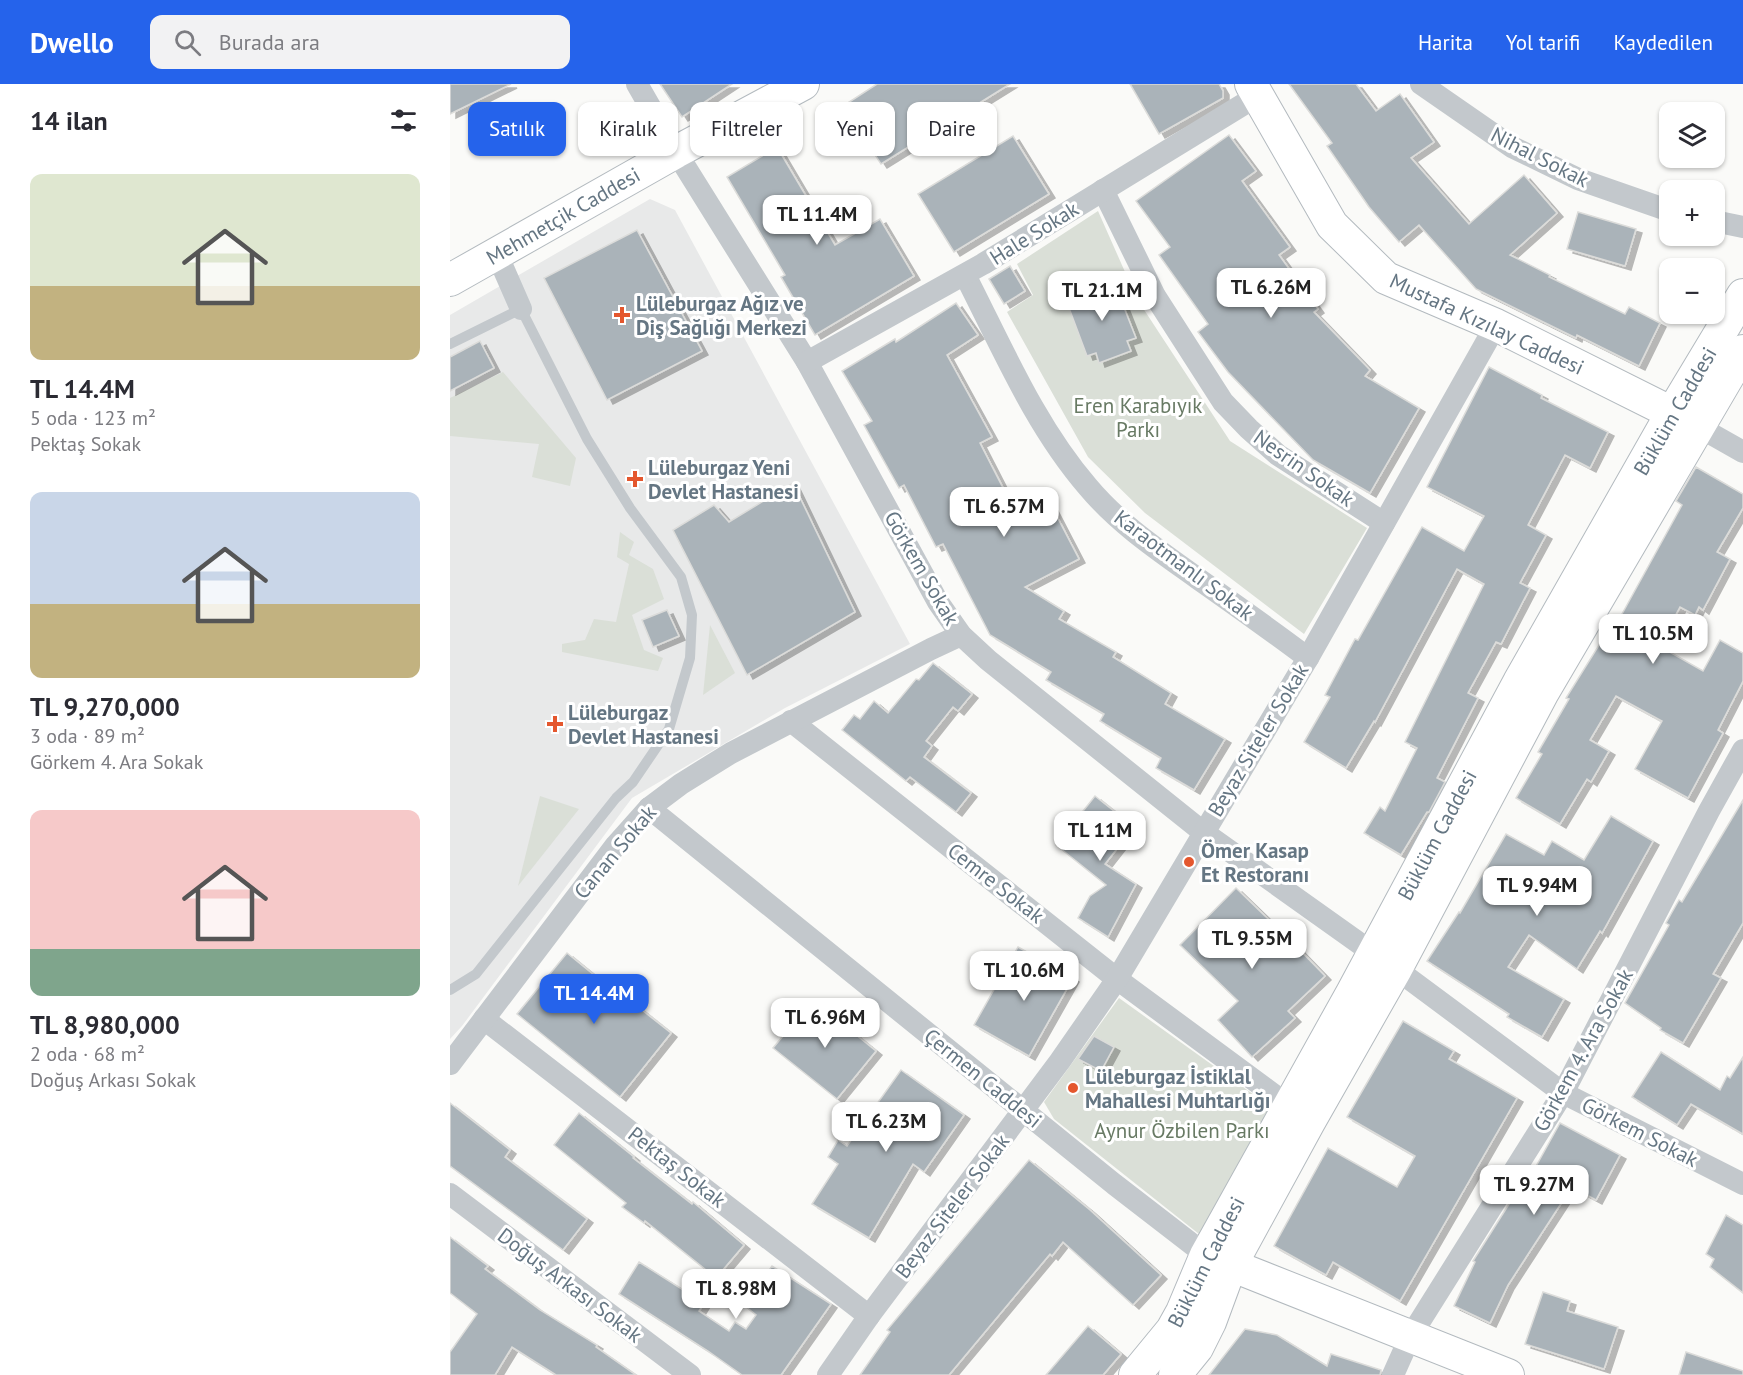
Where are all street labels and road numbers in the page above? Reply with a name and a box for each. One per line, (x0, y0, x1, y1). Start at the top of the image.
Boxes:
street label: Nihal Sokak (1486, 121, 1594, 193)
street label: Mehmetçik Caddesi (481, 161, 645, 271)
street label: Hale Sokak (984, 195, 1084, 271)
street label: Mustafa Kızılay Caddesi (1385, 267, 1589, 381)
street label: Büklüm Caddesi (1627, 342, 1723, 480)
street label: Nesrin Sokak (1249, 424, 1359, 512)
street label: Karaotmanlı Sokak (1109, 504, 1259, 626)
street label: Görkem Sokak (878, 506, 966, 630)
street label: Beyaz Siteler Sokak (1202, 659, 1314, 821)
street label: Büklüm Caddesi (1391, 765, 1483, 905)
street label: Canan Sokak (568, 800, 662, 904)
street label: Cemre Sokak (942, 837, 1050, 929)
street label: Görkem 4. Ara Sokak (1527, 964, 1639, 1136)
street label: Çermen Caddesi (919, 1022, 1047, 1134)
street label: Görkem Sokak (1577, 1091, 1703, 1173)
street label: Pektaş Sokak (623, 1120, 731, 1214)
street label: Beyaz Siteler Sokak (889, 1128, 1015, 1284)
street label: Büklüm Caddesi (1161, 1192, 1251, 1332)
street label: Doğuş Arkası Sokak (492, 1222, 648, 1348)

